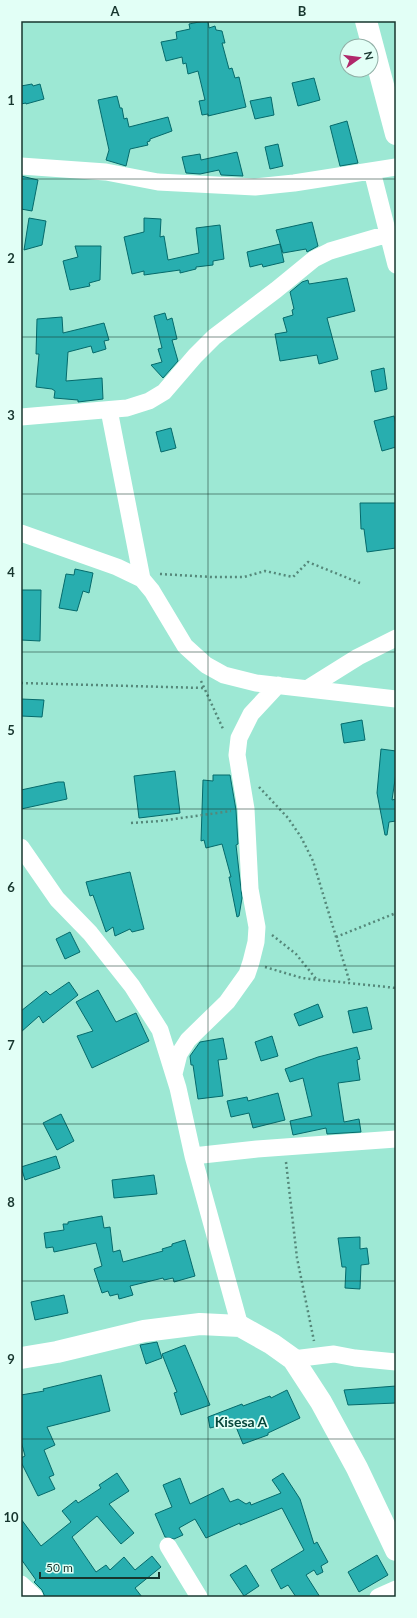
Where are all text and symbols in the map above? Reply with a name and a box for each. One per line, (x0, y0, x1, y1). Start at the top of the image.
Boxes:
text: A (109, 3, 120, 19)
text: B (298, 3, 307, 19)
north arrow (339, 38, 379, 78)
text: N (362, 50, 377, 61)
text: 1 (7, 92, 15, 108)
text: 2 (7, 250, 15, 266)
text: 3 (7, 407, 15, 423)
text: 4 (7, 564, 15, 580)
text: 5 (7, 722, 15, 738)
text: 6 (7, 879, 15, 895)
text: 7 (7, 1037, 15, 1053)
text: 8 (7, 1194, 15, 1210)
text: 9 (7, 1351, 15, 1367)
district label: Kisesa A (215, 1413, 268, 1430)
text: 10 (3, 1509, 19, 1525)
scale bar (40, 1554, 159, 1580)
text: 50 m (46, 1560, 73, 1575)

